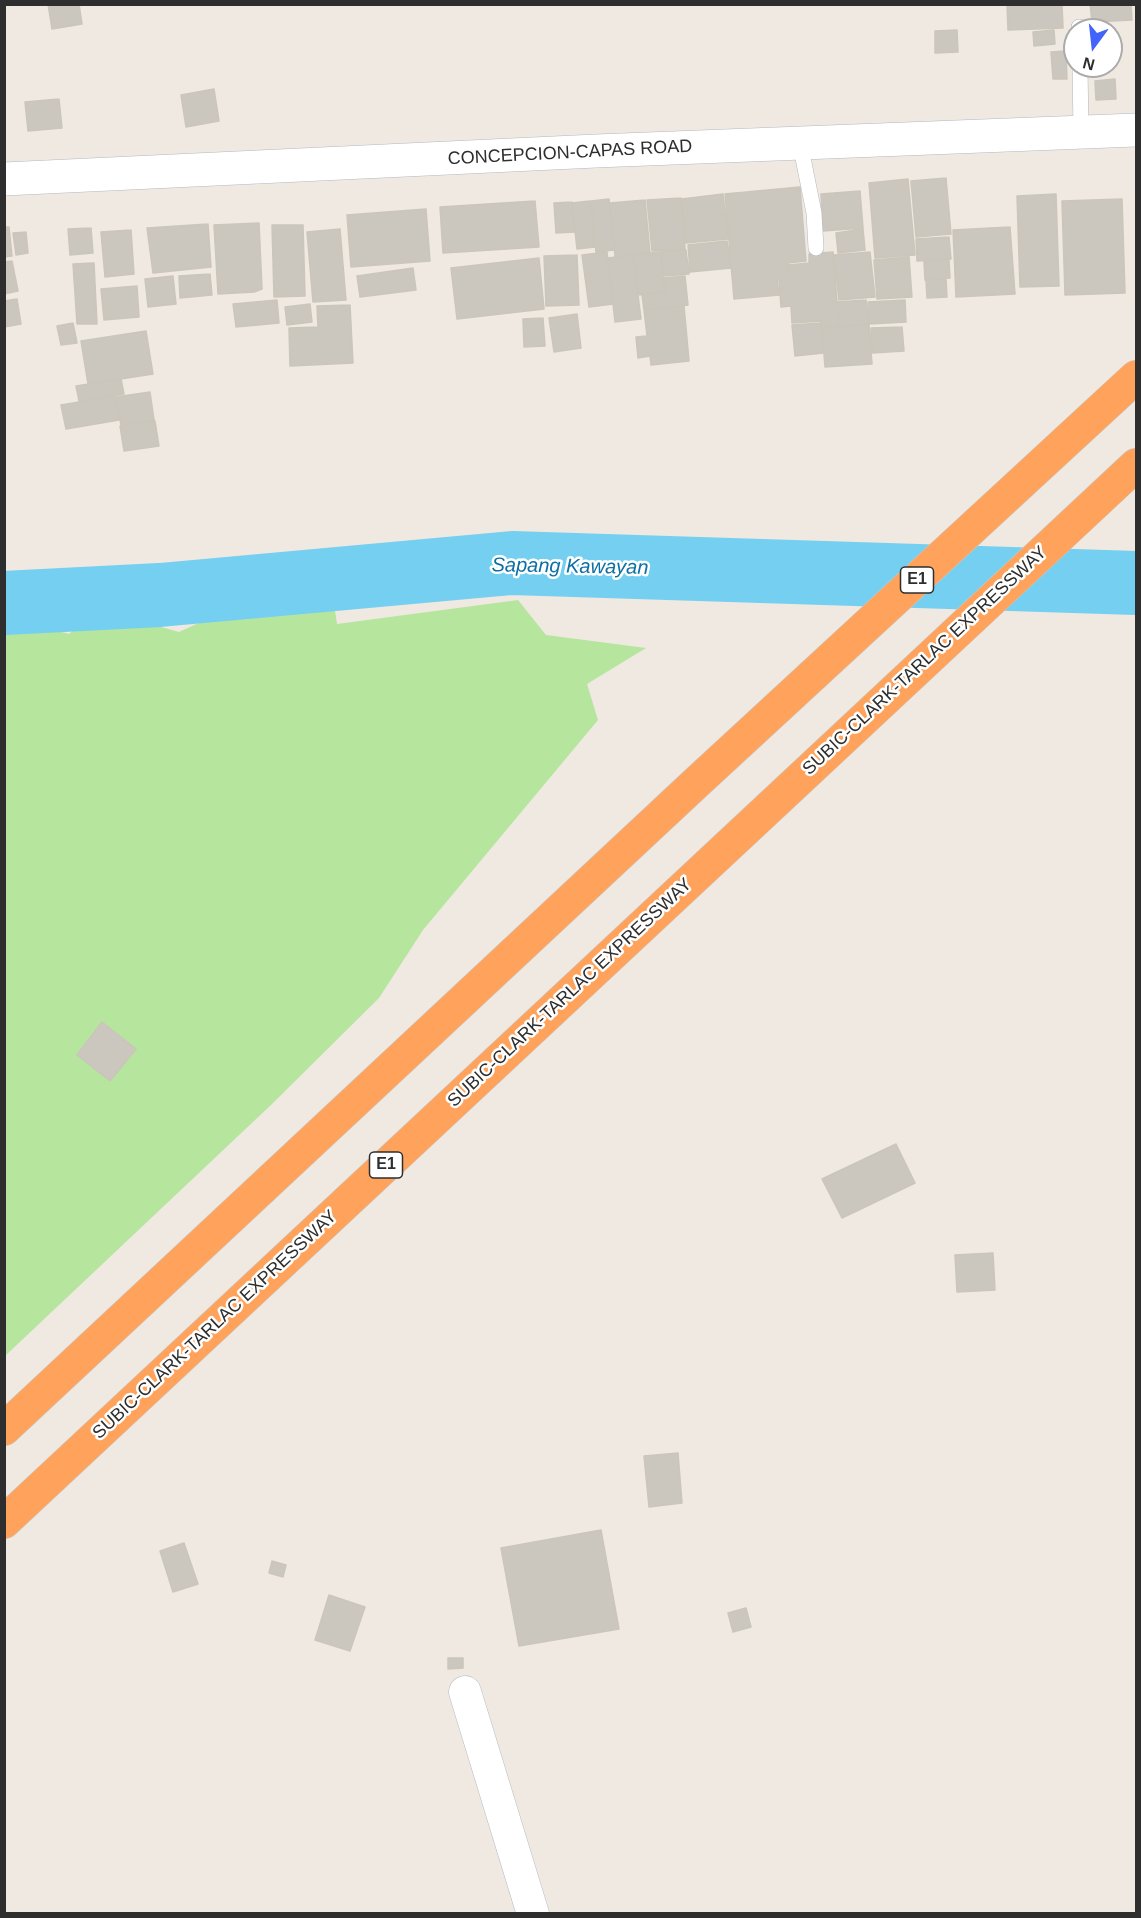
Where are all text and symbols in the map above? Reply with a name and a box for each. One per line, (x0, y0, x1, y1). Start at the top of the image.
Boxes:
north arrow (1063, 18, 1123, 78)
text: N (1081, 54, 1097, 74)
street label: CONCEPCION-CAPAS ROAD (447, 136, 693, 170)
street label: SUBIC-CLARK-TARLAC EXPRESSWAY (799, 542, 1051, 780)
water label: Sapang Kawayan (491, 554, 649, 580)
road number: E1 (900, 567, 934, 593)
street label: SUBIC-CLARK-TARLAC EXPRESSWAY (444, 874, 696, 1112)
road number: E1 (370, 1152, 402, 1178)
street label: SUBIC-CLARK-TARLAC EXPRESSWAY (89, 1206, 341, 1444)

